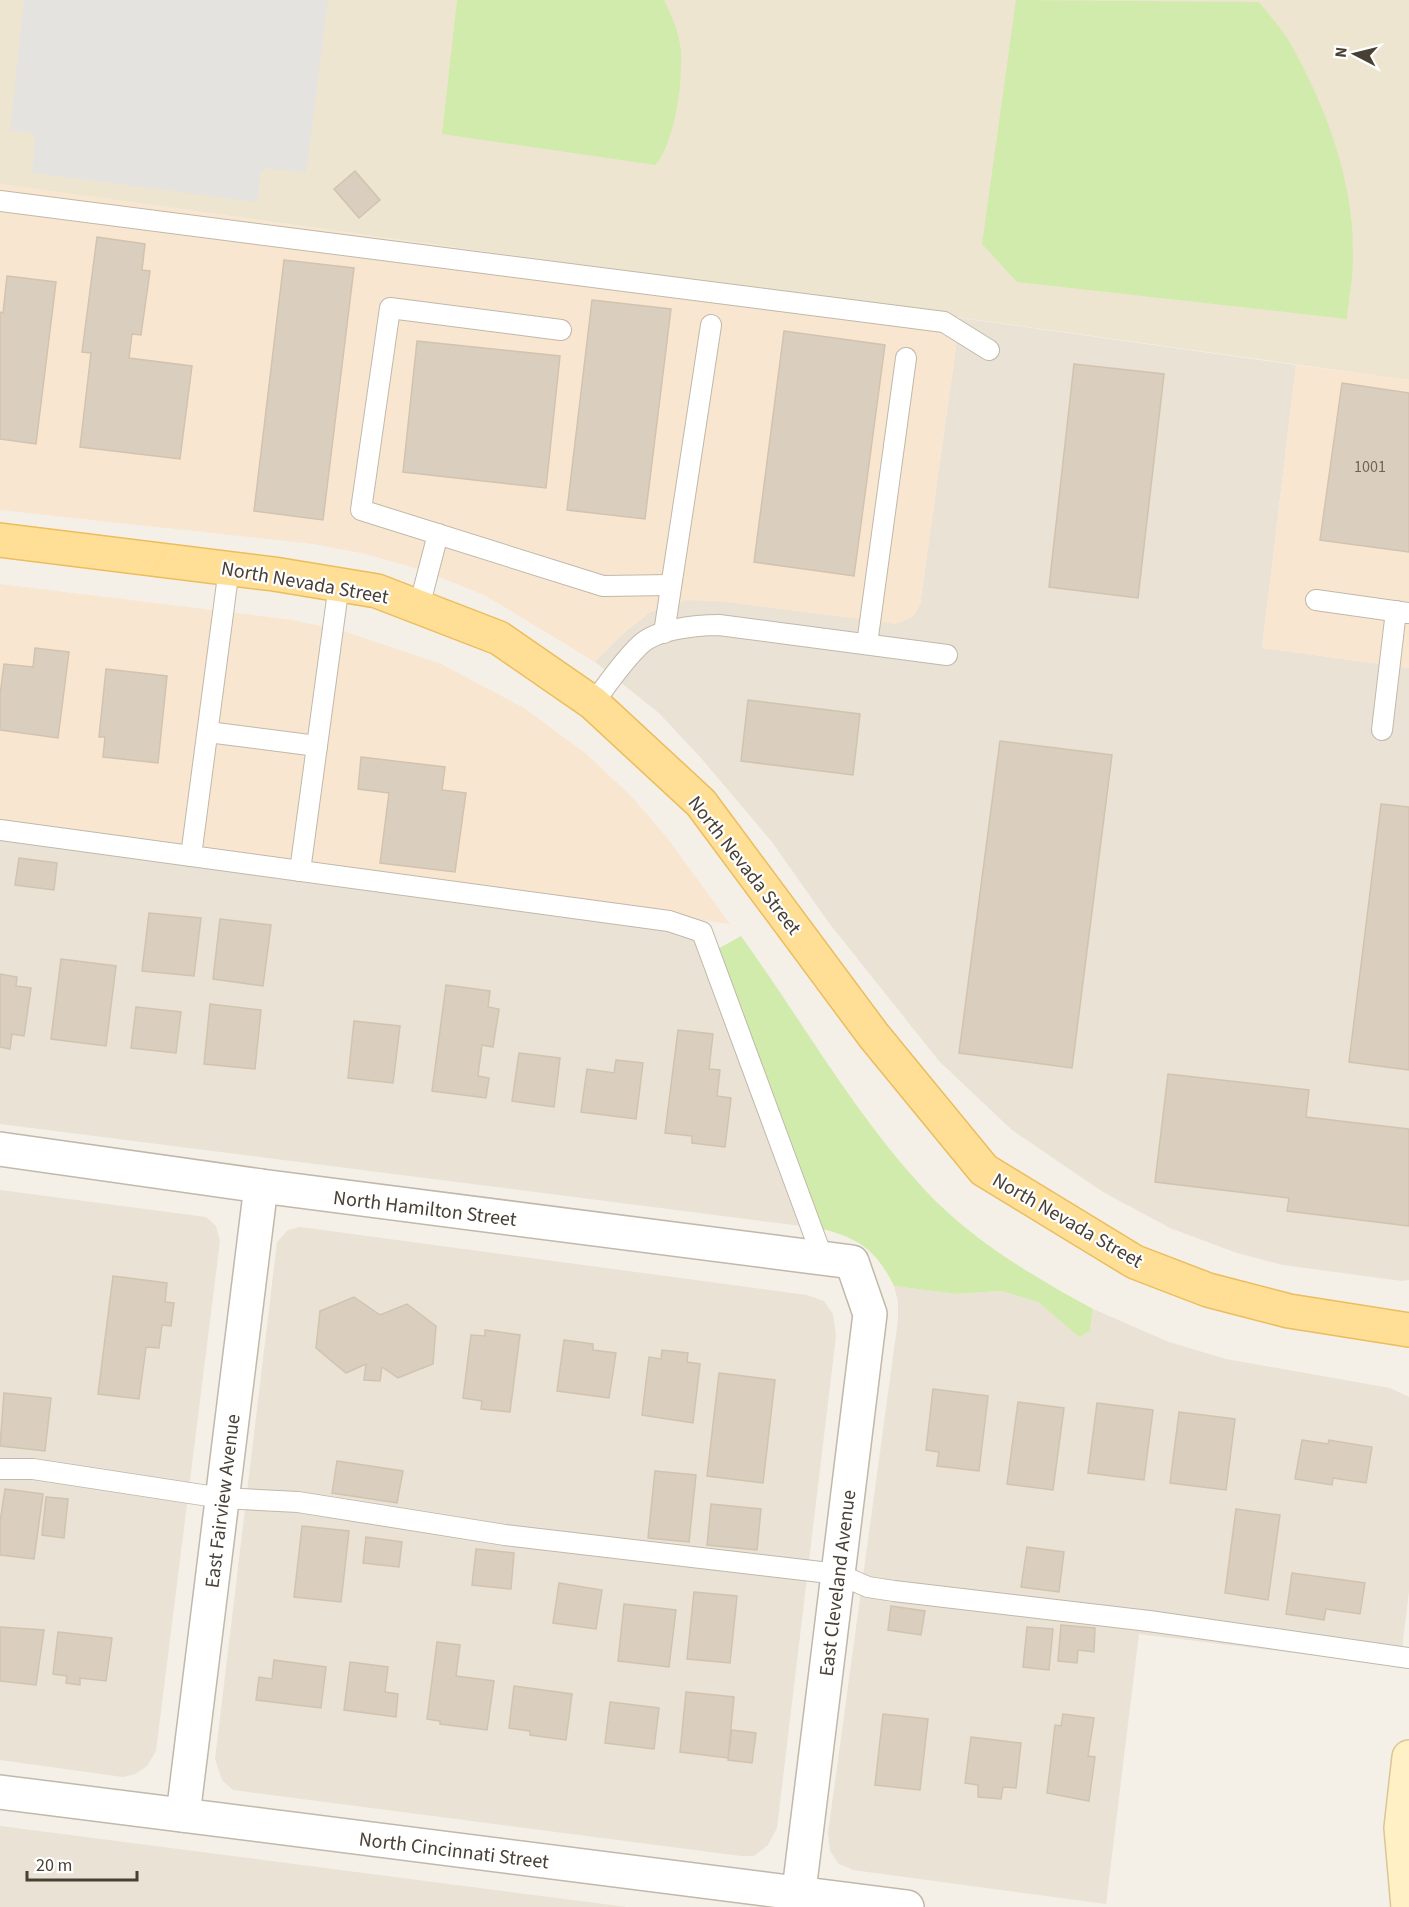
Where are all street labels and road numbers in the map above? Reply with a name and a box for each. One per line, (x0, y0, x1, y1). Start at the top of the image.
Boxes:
street label: North Nevada Street (219, 554, 391, 612)
street label: North Nevada Street (681, 790, 808, 941)
street label: North Nevada Street (987, 1166, 1148, 1276)
street label: North Hamilton Street (332, 1184, 518, 1234)
street label: East Fairview Avenue (198, 1412, 248, 1590)
street label: East Cleveland Avenue (813, 1488, 863, 1678)
street label: North Cincinnati Street (357, 1825, 551, 1877)

